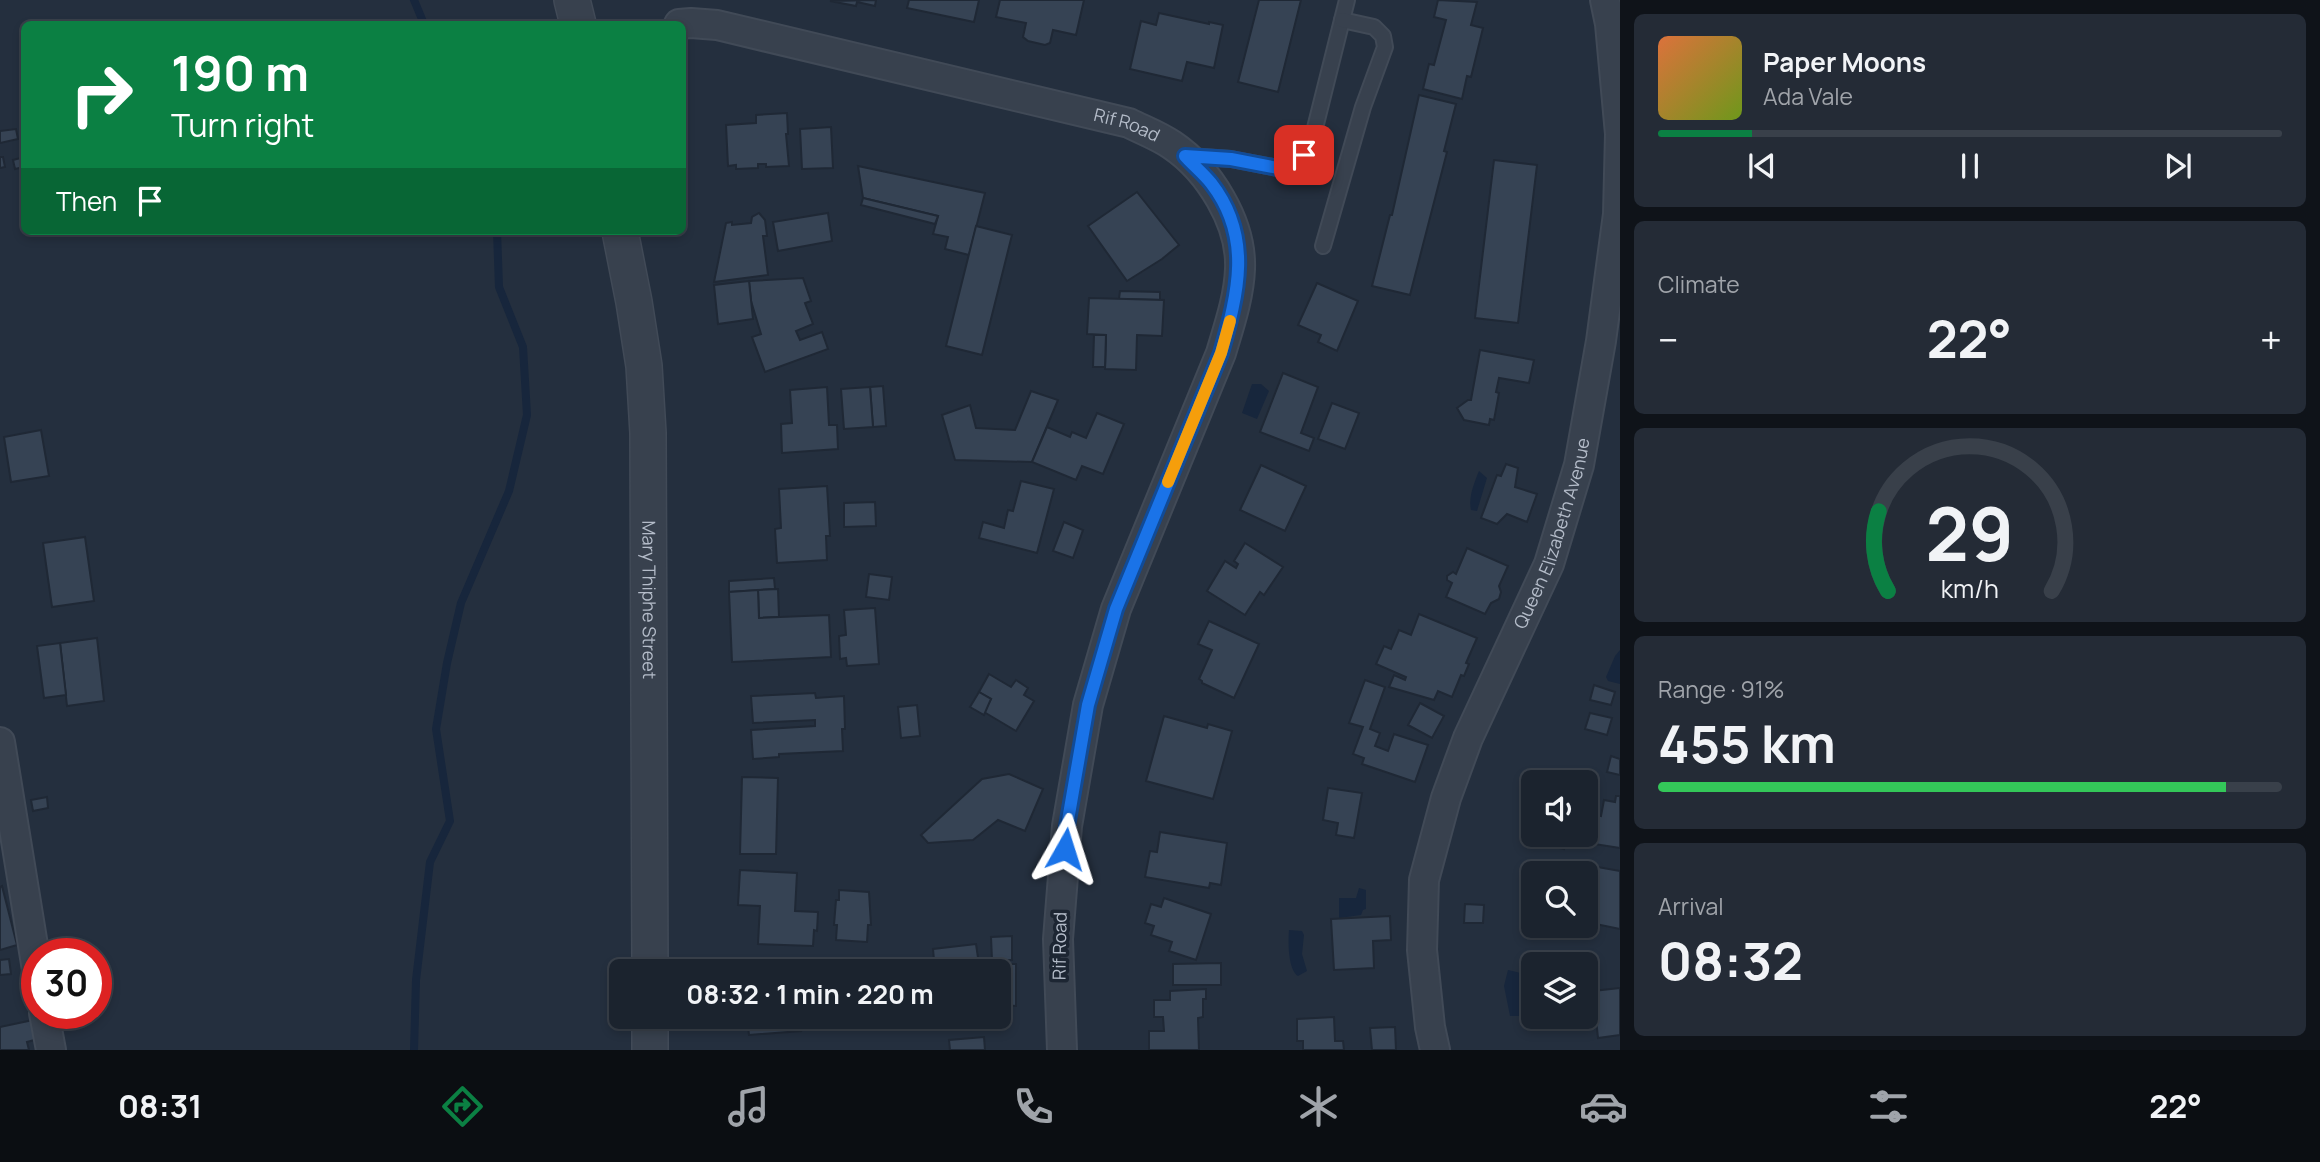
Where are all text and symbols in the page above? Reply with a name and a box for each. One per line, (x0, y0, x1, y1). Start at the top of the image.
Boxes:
text: 190 m (171, 39, 309, 106)
text: Paper Moons (1763, 44, 1926, 80)
icon: right (56, 49, 147, 140)
text: Ada Vale (1763, 80, 1853, 112)
street label: Rif Road (1092, 102, 1164, 147)
text: Turn right (171, 103, 314, 147)
pin (1274, 125, 1334, 185)
icon: arrive (1285, 136, 1323, 174)
icon: previous (1743, 147, 1781, 185)
icon: pause (1951, 147, 1989, 185)
icon: next (2159, 147, 2197, 185)
icon: arrive (131, 182, 169, 220)
text: Then (56, 183, 117, 219)
text: Climate (1658, 268, 1740, 300)
text: 22° (1927, 303, 2012, 374)
text: − (1658, 313, 1679, 365)
text: + (2260, 313, 2282, 365)
street label: Queen Elizabeth Avenue (1508, 436, 1595, 632)
text: 29 (1926, 483, 2014, 583)
street label: Mary Thiphe Street (637, 520, 662, 679)
text: km/h (1941, 571, 1999, 606)
text: Range · 91% (1658, 673, 1784, 705)
text: 455 km (1658, 708, 1836, 779)
map controls (1521, 770, 1598, 1029)
button: sound (1521, 770, 1598, 847)
position arrow (1028, 812, 1102, 886)
button: search (1521, 861, 1598, 938)
text: Arrival (1658, 890, 1724, 922)
street label: Rif Road (1046, 912, 1072, 980)
text: 08:32 (1658, 925, 1803, 996)
speed limit sign: 30 (21, 938, 112, 1029)
button: layers (1521, 952, 1598, 1029)
text: 08:32 · 1 min · 220 m (686, 976, 934, 1012)
icon: directions (438, 1082, 487, 1131)
icon: music (724, 1082, 773, 1131)
icon: phone (1009, 1082, 1058, 1131)
icon: climate (1294, 1082, 1343, 1131)
icon: car (1579, 1082, 1628, 1131)
icon: filters (1864, 1082, 1913, 1131)
text: 08:31 (118, 1084, 202, 1128)
text: 22° (2149, 1084, 2202, 1128)

